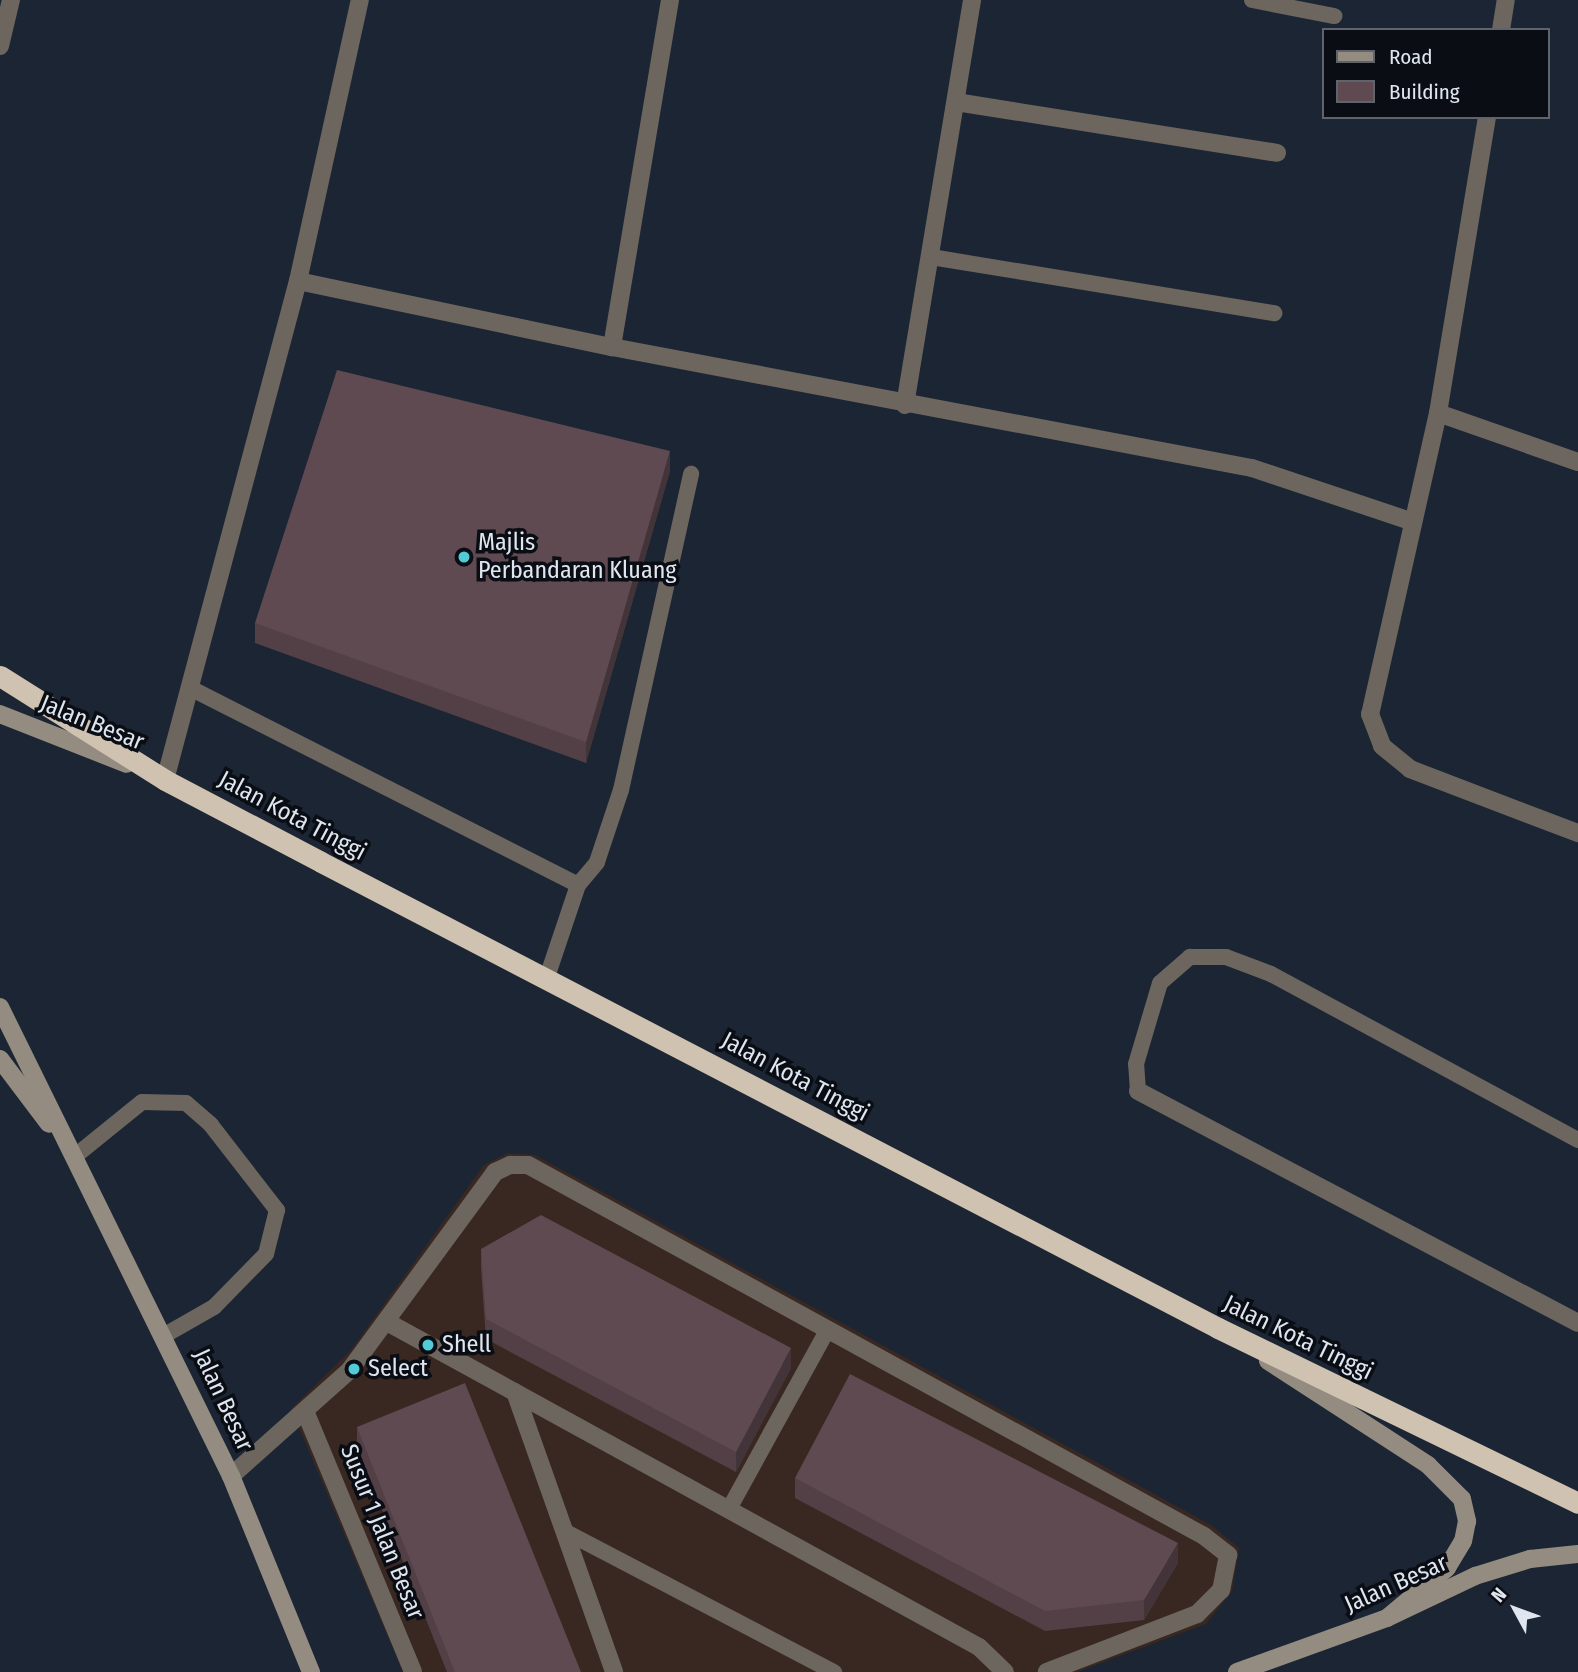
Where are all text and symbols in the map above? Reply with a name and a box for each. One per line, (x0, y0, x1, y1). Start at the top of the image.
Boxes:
legend (1322, 28, 1550, 119)
text: Road (1389, 44, 1433, 70)
text: Building (1389, 79, 1460, 105)
place label: Majlis Perbandaran Kluang (478, 529, 677, 585)
marker: Majlis Perbandaran Kluang (456, 549, 472, 565)
street label: Jalan Besar (36, 689, 148, 757)
street label: Jalan Kota Tinggi (213, 765, 371, 867)
street label: Jalan Kota Tinggi (716, 1026, 874, 1128)
street label: Jalan Kota Tinggi (1219, 1289, 1377, 1387)
place label: Shell (442, 1331, 491, 1359)
marker: Shell (420, 1337, 436, 1353)
street label: Jalan Besar (187, 1344, 259, 1456)
place label: Select (368, 1355, 428, 1383)
marker: Select (346, 1361, 362, 1377)
street label: Susur 1 Jalan Besar (334, 1440, 430, 1624)
street label: Jalan Besar (1340, 1549, 1452, 1619)
north arrow (1480, 1574, 1550, 1644)
text: N (1486, 1583, 1511, 1607)

